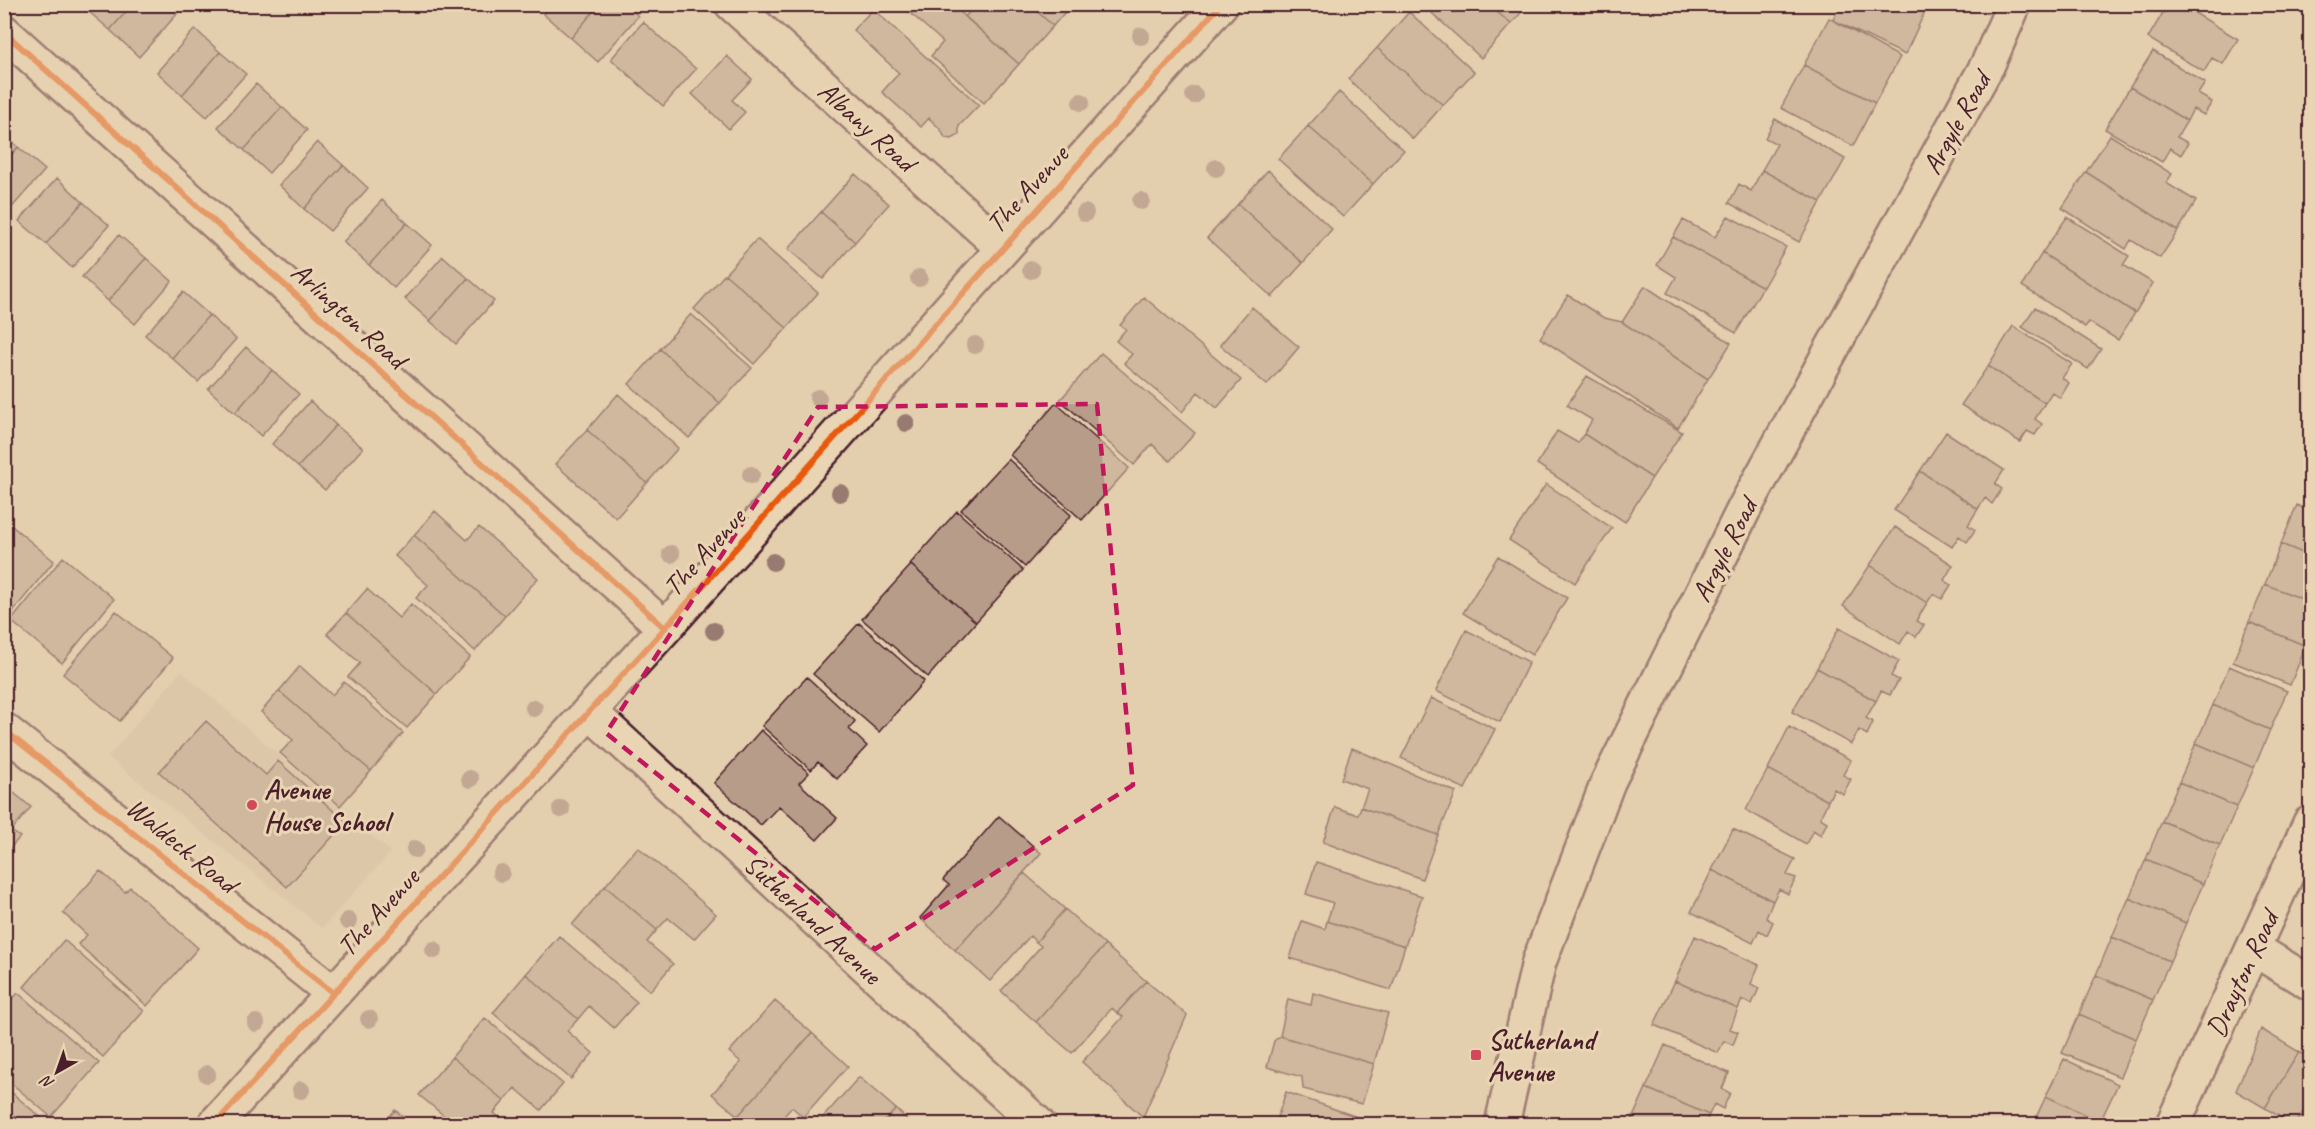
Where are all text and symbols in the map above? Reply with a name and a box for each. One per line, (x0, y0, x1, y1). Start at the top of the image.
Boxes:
street label: Argyle Road (1914, 62, 2000, 180)
street label: Albany Road (811, 73, 926, 182)
street label: The Avenue (978, 136, 1077, 240)
street label: Arlington Road (284, 254, 417, 378)
street label: Argyle Road (1683, 489, 1767, 607)
street label: The Avenue (655, 499, 754, 603)
place label: Avenue House School (264, 772, 395, 839)
street label: Waldeck Road (119, 790, 248, 903)
marker: Avenue House School (245, 798, 259, 812)
street label: Sutherland Avenue (737, 846, 890, 993)
street label: The Avenue (329, 859, 428, 963)
street label: Drayton Road (2198, 902, 2288, 1042)
place label: Sutherland Avenue (1488, 1022, 1599, 1089)
north arrow (27, 1042, 87, 1102)
marker: Sutherland Avenue (1469, 1048, 1483, 1062)
text: N (35, 1070, 58, 1094)

